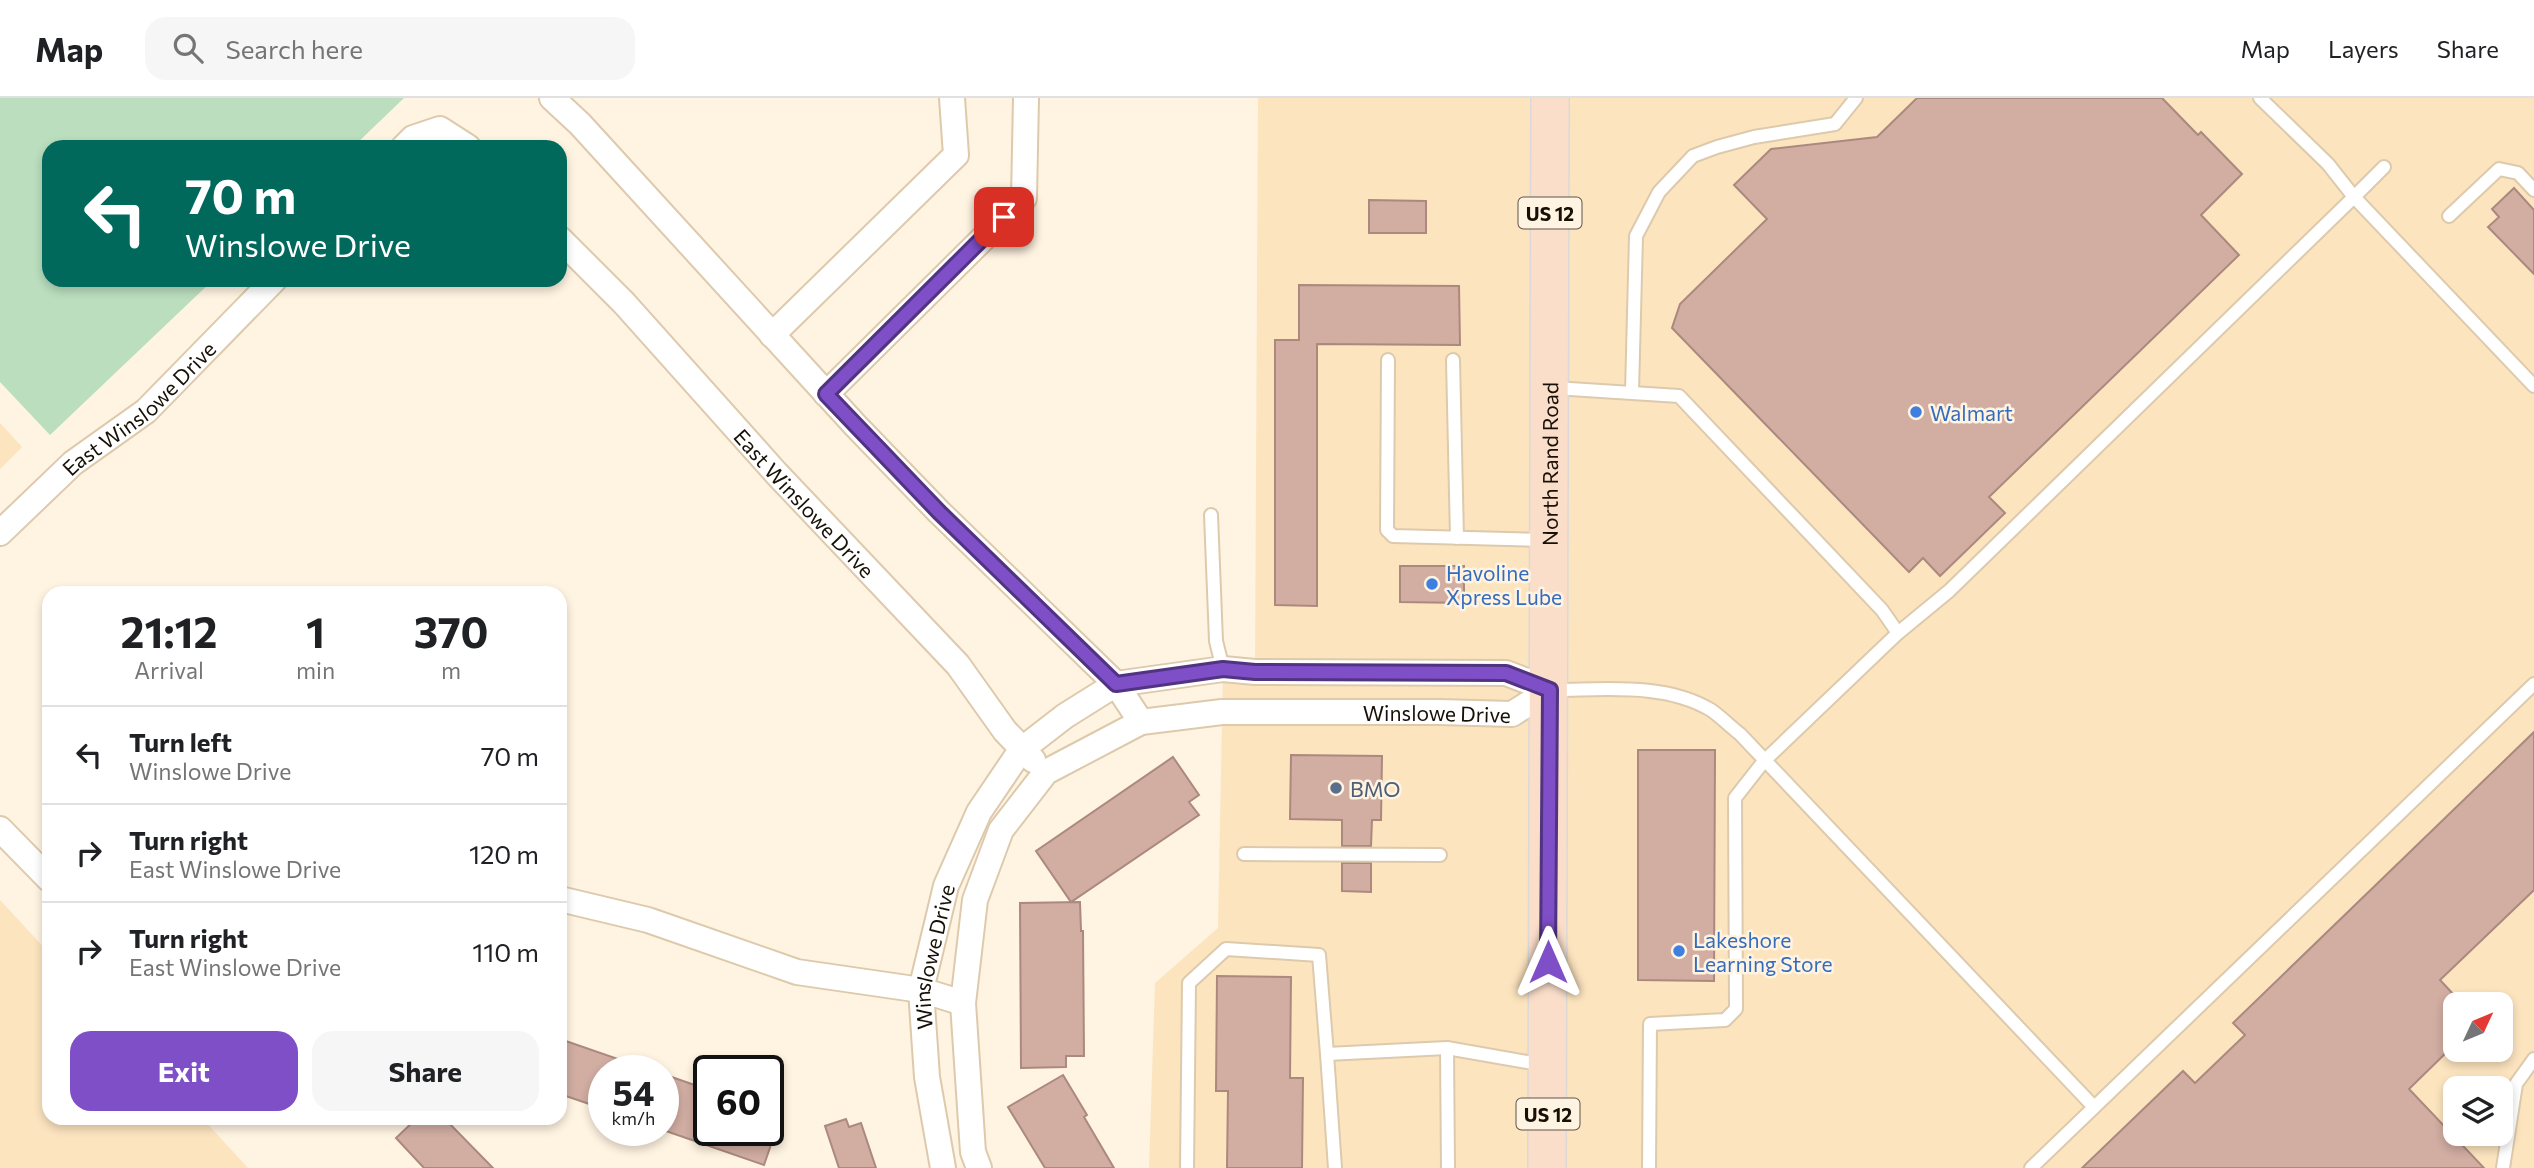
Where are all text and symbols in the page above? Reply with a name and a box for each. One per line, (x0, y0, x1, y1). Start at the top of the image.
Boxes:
search box (145, 17, 635, 80)
text: Map (35, 28, 103, 69)
icon: search (169, 29, 207, 67)
text: Search here (225, 33, 363, 64)
text: Map (2241, 34, 2290, 63)
text: Layers (2328, 34, 2399, 63)
text: Share (2437, 34, 2499, 63)
text: 70 m (185, 164, 296, 224)
icon: left (70, 168, 161, 259)
pin (974, 187, 1034, 247)
road number: US 12 (1518, 197, 1582, 228)
icon: arrive (985, 198, 1023, 236)
text: Winslowe Drive (185, 224, 411, 264)
street label: East Winslowe Drive (56, 336, 220, 480)
street label: North Rand Road (1536, 382, 1562, 546)
place label: Walmart (1930, 400, 2013, 425)
marker: Walmart (1908, 404, 1924, 420)
street label: East Winslowe Drive (730, 423, 880, 582)
place label: Havoline Xpress Lube (1446, 560, 1562, 609)
marker: Havoline Xpress Lube (1424, 576, 1440, 592)
text: 21:12 (121, 605, 217, 657)
text: 1 (306, 605, 325, 657)
text: 370 (414, 605, 488, 657)
text: Arrival (134, 656, 204, 684)
text: min (296, 656, 335, 684)
text: m (441, 656, 461, 684)
street label: Winslowe Drive (1363, 700, 1511, 726)
text: Turn left (129, 726, 232, 757)
icon: left (70, 736, 108, 774)
text: 70 m (481, 740, 539, 771)
text: Winslowe Drive (129, 757, 291, 785)
place label: BMO (1350, 776, 1400, 801)
marker: BMO (1328, 780, 1344, 796)
text: Turn right (129, 824, 248, 855)
icon: right (70, 834, 108, 872)
text: 120 m (469, 838, 539, 869)
text: East Winslowe Drive (129, 855, 341, 883)
street label: Winslowe Drive (909, 882, 959, 1031)
text: Turn right (129, 922, 248, 953)
position arrow (1511, 925, 1585, 999)
place label: Lakeshore Learning Store (1693, 927, 1833, 976)
icon: right (70, 932, 108, 970)
text: 110 m (472, 936, 539, 967)
marker: Lakeshore Learning Store (1671, 943, 1687, 959)
text: East Winslowe Drive (129, 953, 341, 981)
north arrow (2443, 992, 2513, 1062)
map controls (2443, 992, 2513, 1146)
button: Exit (70, 1031, 298, 1111)
button: Share (312, 1031, 539, 1111)
speed limit sign: 60 (693, 1055, 784, 1146)
text: 54 (613, 1070, 654, 1113)
button: layers (2443, 1076, 2513, 1146)
road number: US 12 (1516, 1098, 1580, 1130)
text: km/h (612, 1107, 655, 1129)

